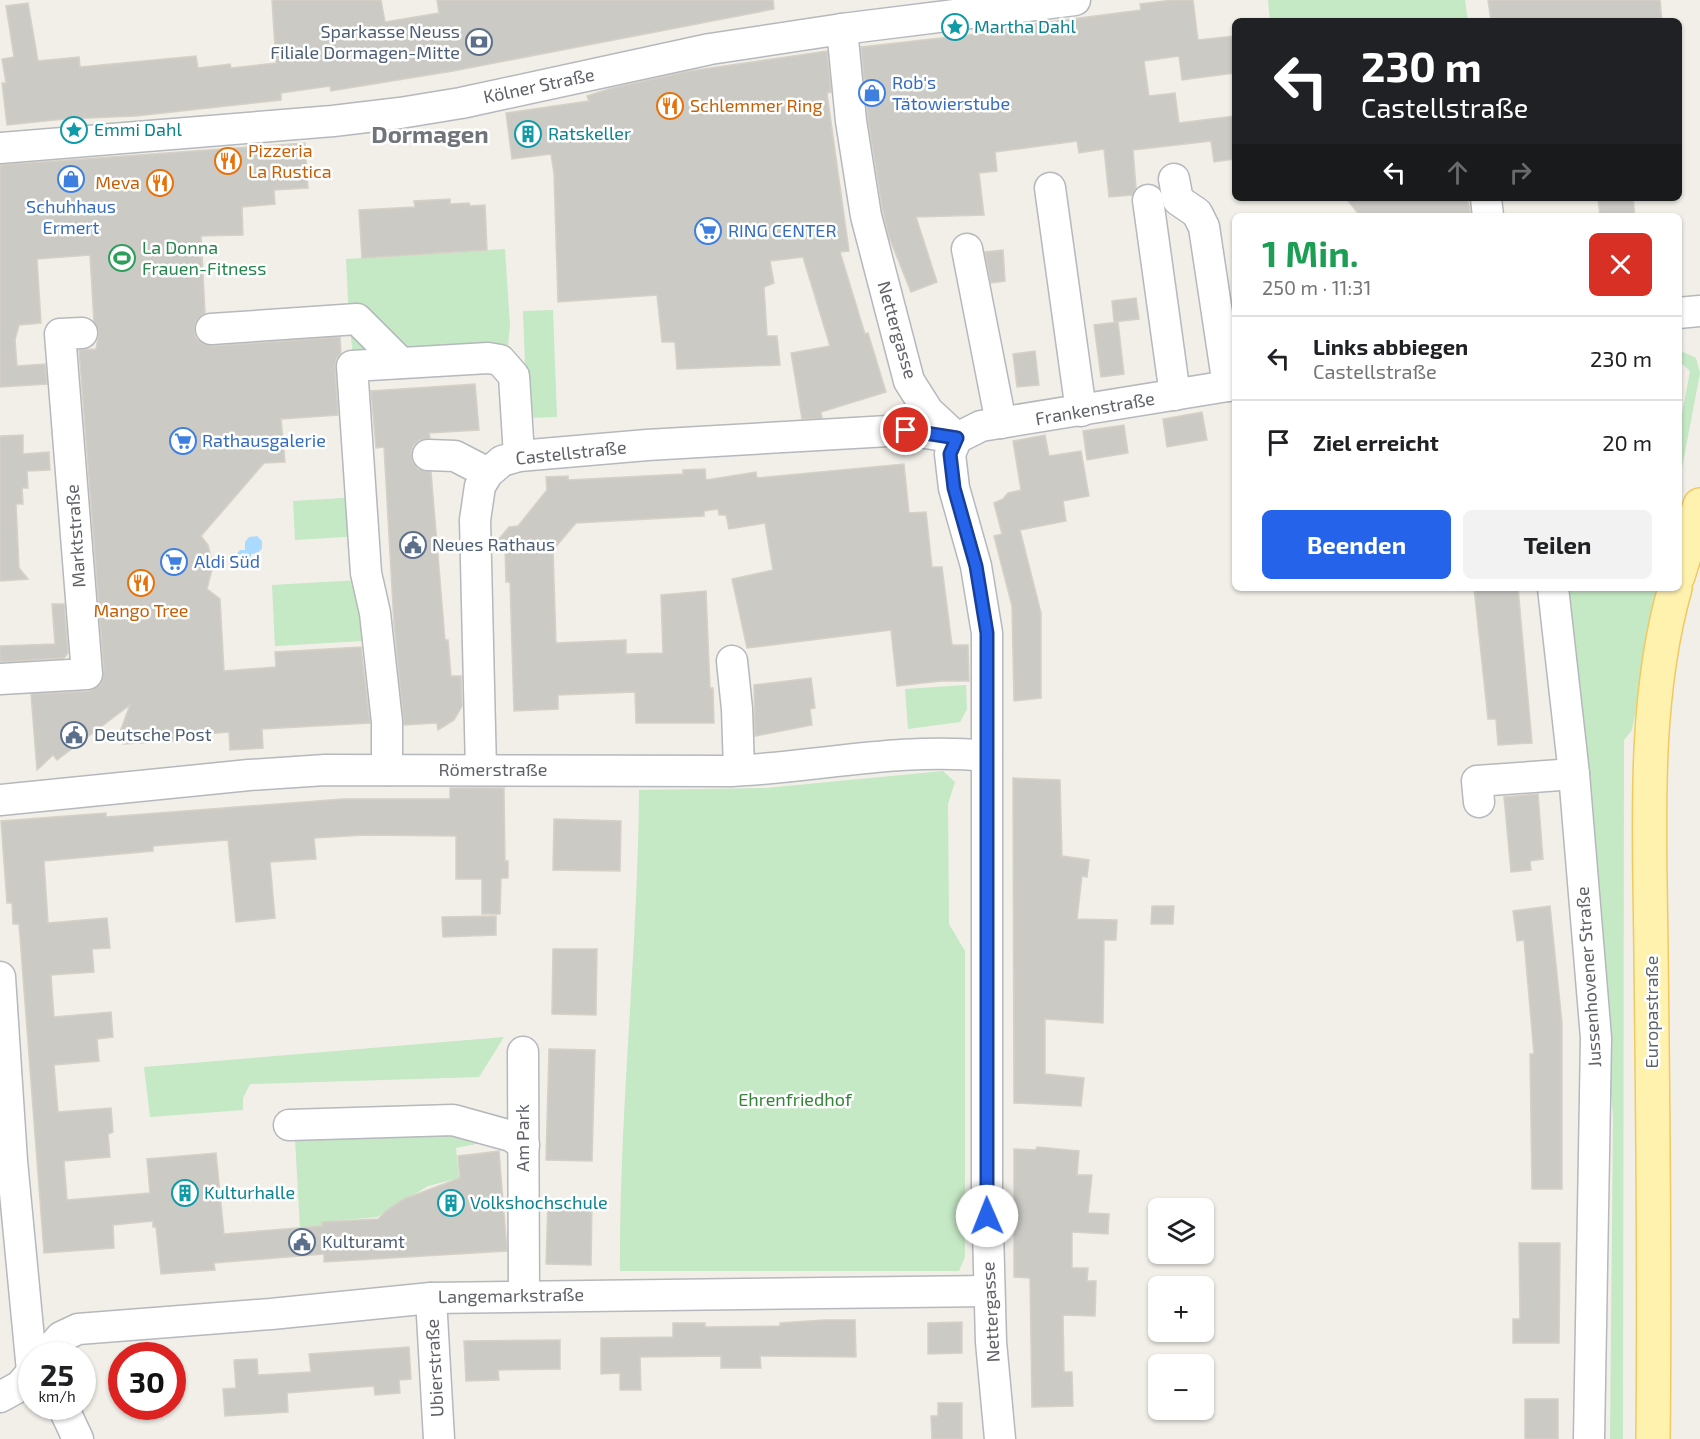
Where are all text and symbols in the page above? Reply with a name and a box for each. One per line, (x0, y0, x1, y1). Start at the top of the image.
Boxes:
place icon: Martha Dahl (940, 12, 970, 42)
place label: Martha Dahl (974, 15, 1076, 37)
place label: Sparkasse Neuss Filiale Dormagen-Mitte (270, 20, 460, 63)
bank icon: Sparkasse Neuss Filiale Dormagen-Mitte (464, 27, 494, 57)
text: 230 m (1361, 40, 1482, 90)
icon: left (1262, 42, 1340, 120)
street label: Kölner Straße (481, 63, 596, 107)
place label: Rob's Tätowierstube (892, 71, 1010, 114)
shop icon: Rob's Tätowierstube (857, 78, 887, 108)
restaurant icon: Schlemmer Ring (655, 91, 685, 121)
text: Castellstraße (1361, 91, 1528, 123)
place label: Schlemmer Ring (690, 94, 823, 116)
place icon: Emmi Dahl (59, 115, 89, 145)
place label: Emmi Dahl (94, 118, 182, 140)
district label: Dormagen (371, 119, 489, 148)
building icon: Ratskeller (513, 119, 543, 149)
place label: Ratskeller (548, 122, 631, 144)
place label: Pizzeria La Rustica (248, 139, 332, 182)
restaurant icon: Pizzeria La Rustica (213, 146, 243, 176)
icon: left (1378, 156, 1411, 189)
icon: ahead (1441, 156, 1474, 189)
icon: right (1504, 156, 1537, 189)
shop icon: Schuhhaus Ermert (56, 164, 86, 194)
restaurant icon: Meva (145, 168, 175, 198)
place label: Meva (95, 171, 140, 193)
place label: Schuhhaus Ermert (26, 195, 116, 238)
supermarket icon: RING CENTER (693, 216, 723, 246)
place label: RING CENTER (728, 219, 837, 241)
text: 1 Min. (1262, 231, 1359, 274)
button: close (1589, 233, 1652, 296)
place label: La Donna Frauen-Fitness (142, 236, 266, 279)
sports icon: La Donna Frauen-Fitness (107, 243, 137, 273)
text: 250 m · 11:31 (1262, 275, 1371, 299)
street label: Nettergasse (874, 278, 922, 381)
text: Links abbiegen (1313, 333, 1468, 359)
icon: left (1262, 342, 1295, 375)
text: 230 m (1590, 345, 1652, 371)
text: Castellstraße (1313, 359, 1437, 383)
street label: Frankenstraße (1033, 387, 1156, 429)
pin (880, 404, 931, 455)
icon: arrive (889, 413, 922, 446)
supermarket icon: Rathausgalerie (168, 426, 198, 456)
icon: arrive (1262, 426, 1295, 459)
place label: Rathausgalerie (202, 429, 326, 451)
text: Ziel erreicht (1313, 429, 1439, 455)
text: 20 m (1602, 429, 1652, 455)
street label: Castellstraße (514, 435, 627, 469)
street label: Marktstraße (60, 484, 90, 589)
button: Beenden (1262, 510, 1451, 579)
button: Teilen (1463, 510, 1652, 579)
public building icon: Neues Rathaus (398, 530, 428, 560)
place label: Neues Rathaus (432, 533, 555, 555)
supermarket icon: Aldi Süd (159, 547, 189, 577)
place label: Aldi Süd (194, 550, 260, 572)
restaurant icon: Mango Tree (126, 568, 156, 598)
place label: Mango Tree (93, 599, 189, 621)
public building icon: Deutsche Post (59, 720, 89, 750)
place label: Deutsche Post (94, 723, 212, 745)
street label: Römerstraße (439, 758, 547, 780)
street label: Jussenhovener Straße (1571, 886, 1605, 1068)
street label: Europastraße (1640, 956, 1662, 1068)
park label: Ehrenfriedhof (738, 1088, 853, 1110)
street label: Am Park (511, 1104, 533, 1172)
building icon: Kulturhalle (170, 1178, 200, 1208)
place label: Kulturhalle (204, 1181, 295, 1203)
position arrow (955, 1184, 1019, 1248)
building icon: Volkshochschule (436, 1188, 466, 1218)
place label: Volkshochschule (470, 1191, 608, 1213)
map controls (1148, 1198, 1214, 1420)
button: layers (1148, 1198, 1214, 1264)
public building icon: Kulturamt (287, 1227, 317, 1257)
place label: Kulturamt (322, 1230, 405, 1252)
street label: Nettergasse (976, 1261, 1004, 1363)
button: + (1148, 1276, 1214, 1342)
street label: Langemarkstraße (438, 1283, 584, 1307)
street label: Ubierstraße (420, 1318, 448, 1418)
speed limit sign: 30 (108, 1342, 186, 1420)
button: − (1148, 1354, 1214, 1420)
text: 25 (40, 1356, 74, 1392)
text: km/h (38, 1387, 76, 1405)

